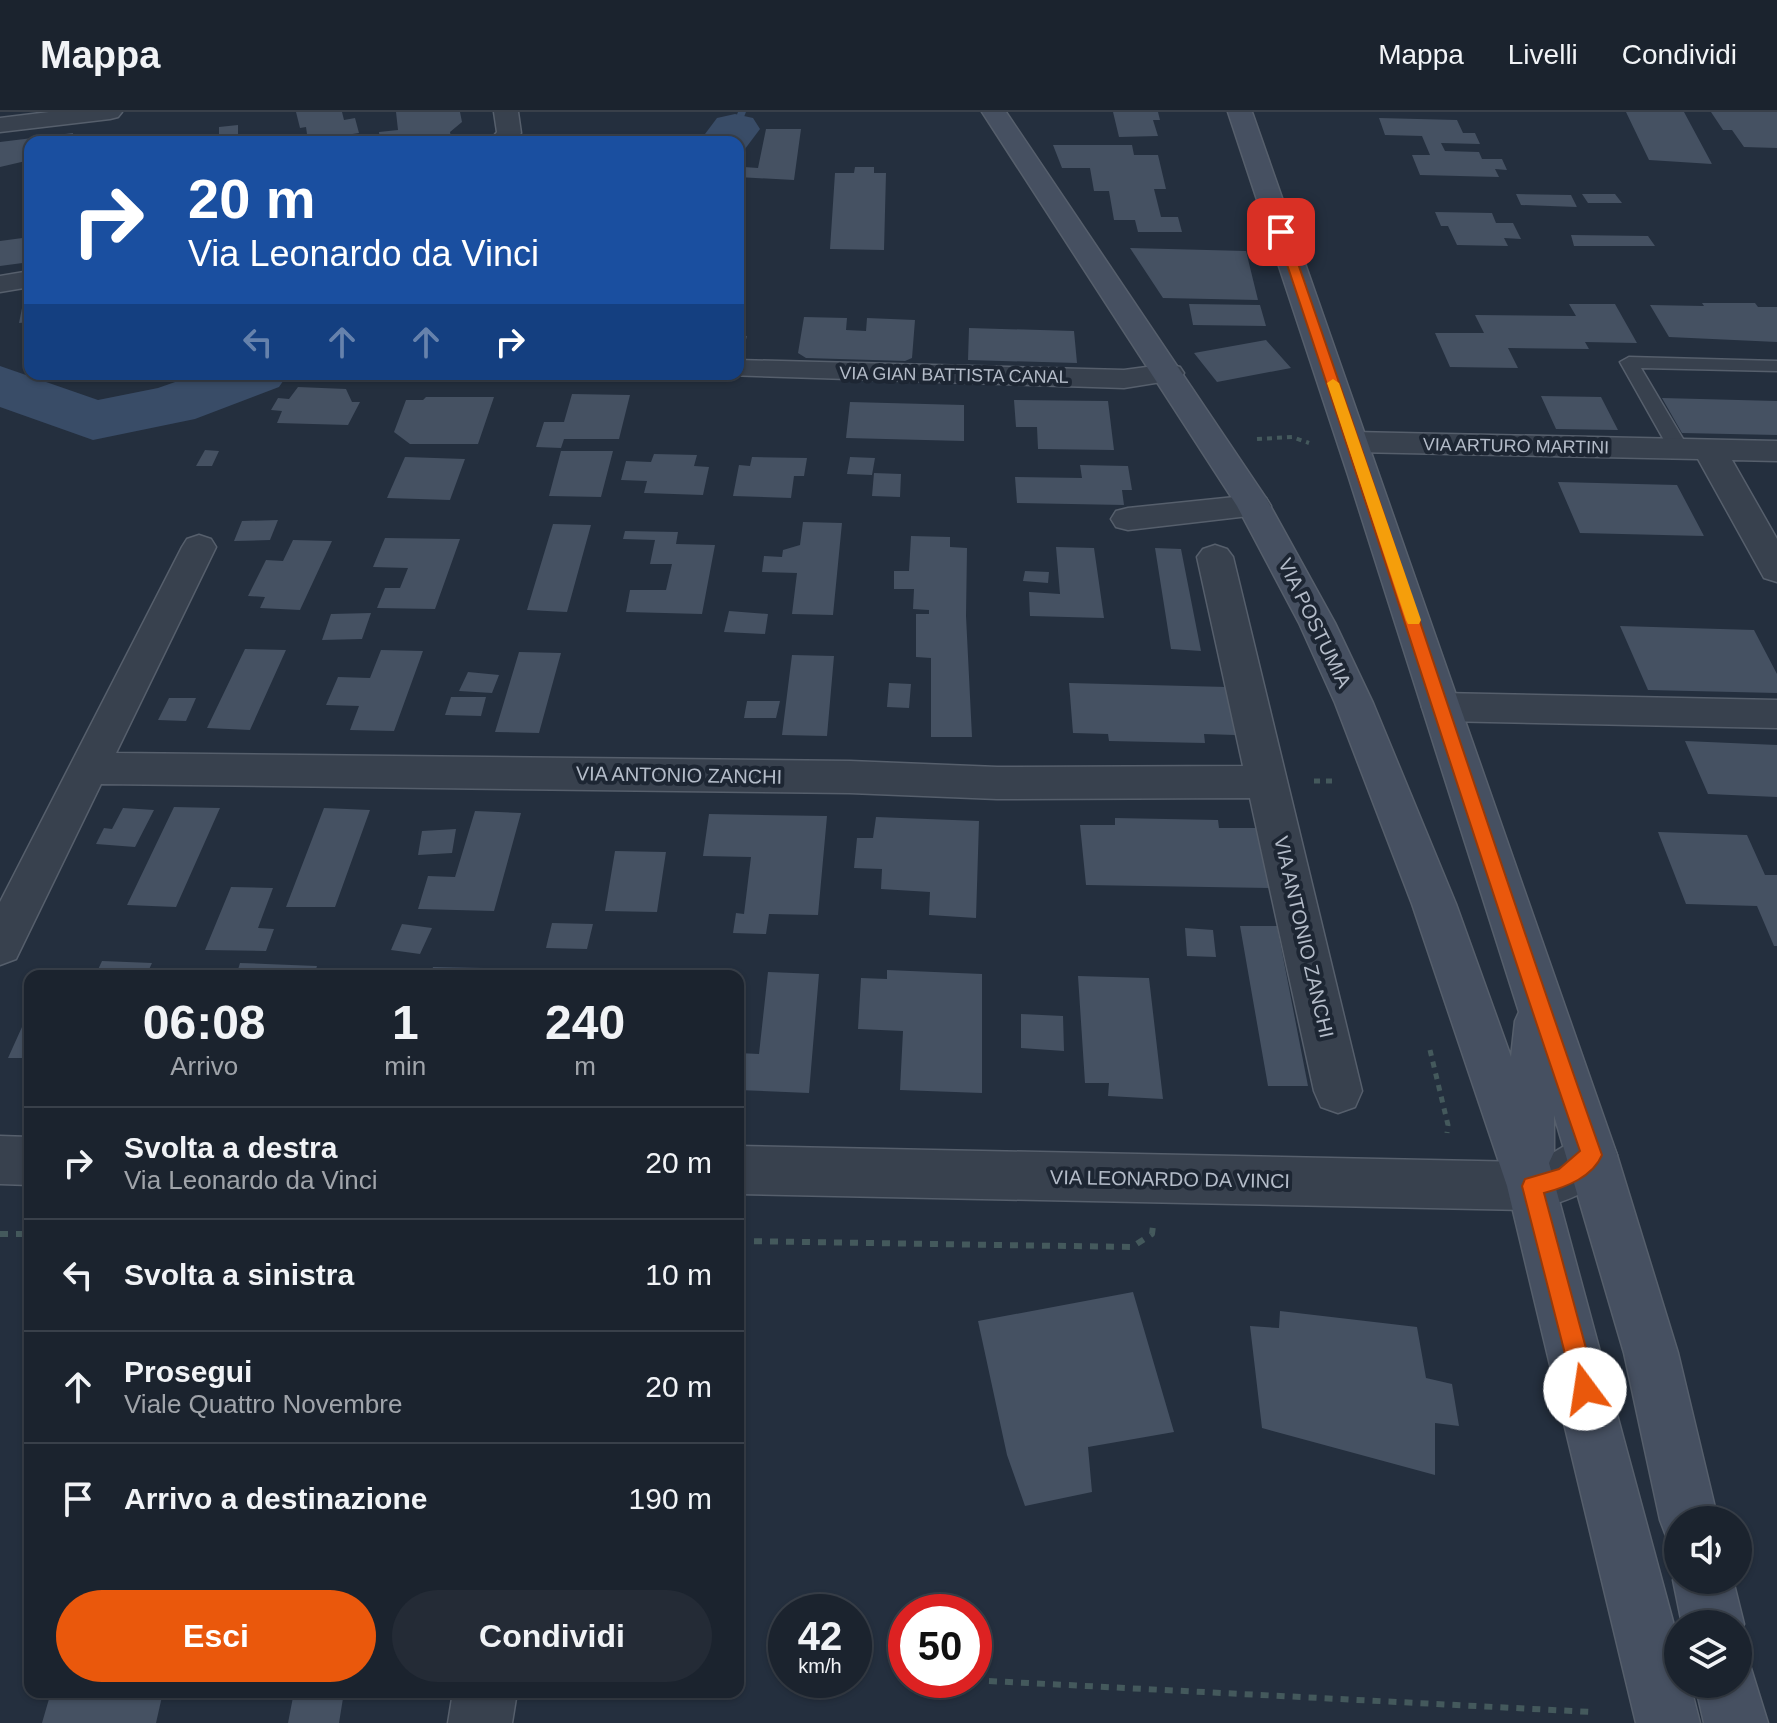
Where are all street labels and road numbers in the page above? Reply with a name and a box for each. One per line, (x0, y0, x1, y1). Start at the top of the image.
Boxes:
street label: VIA GIAN BATTISTA CANAL (839, 363, 1069, 387)
street label: VIA ARTURO MARTINI (1423, 434, 1609, 458)
street label: VIA POSTUMIA (1274, 555, 1356, 692)
street label: VIA ANTONIO ZANCHI (576, 762, 782, 788)
street label: VIA ANTONIO ZANCHI (1270, 834, 1338, 1040)
street label: VIA LEONARDO DA VINCI (1050, 1166, 1290, 1192)

